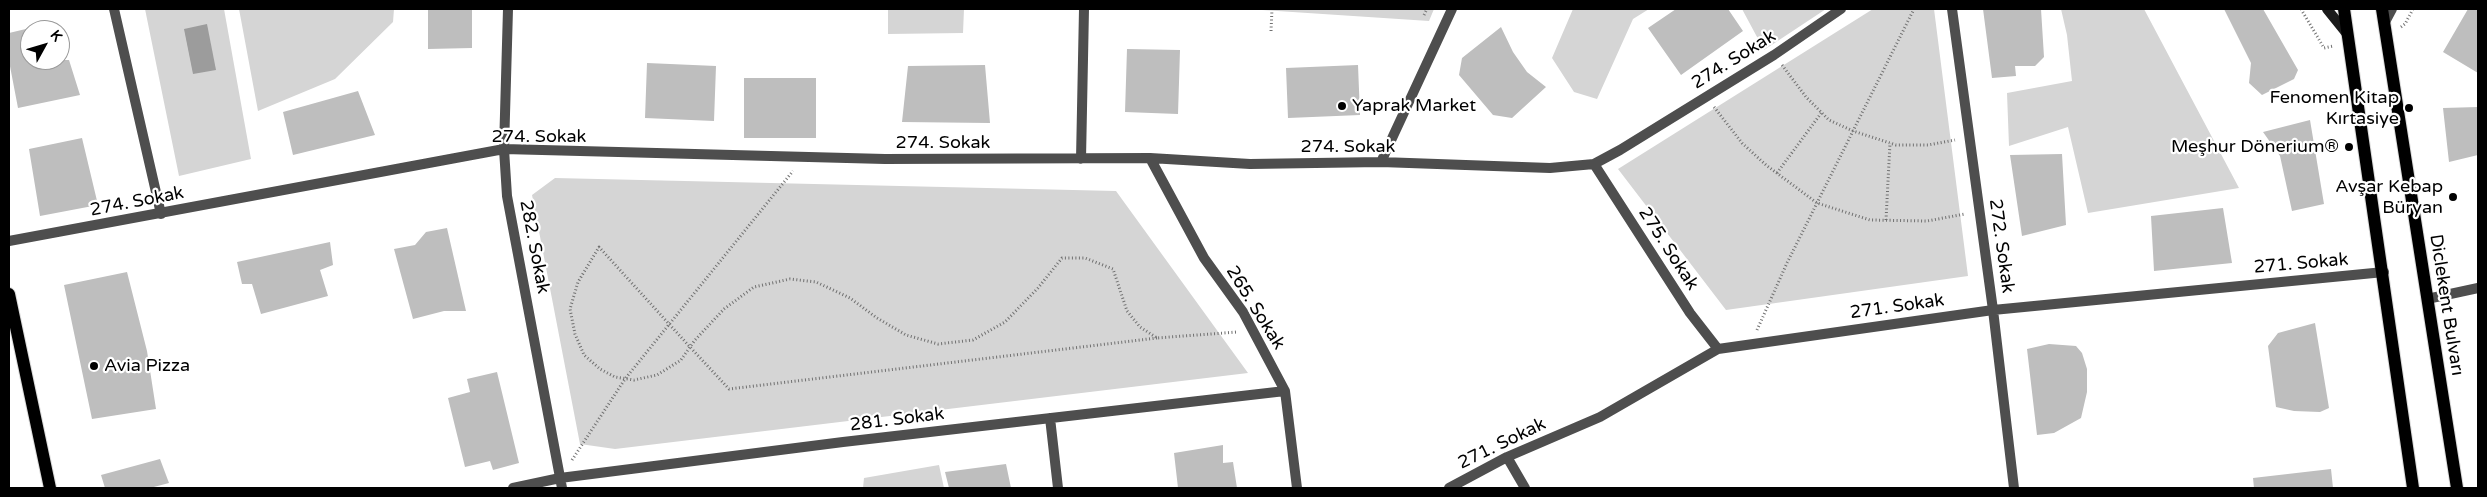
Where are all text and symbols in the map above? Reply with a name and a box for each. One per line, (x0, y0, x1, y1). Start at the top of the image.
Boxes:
north arrow (20, 20, 70, 70)
street label: 274. Sokak (1688, 26, 1780, 94)
text: K (47, 27, 66, 45)
place label: Fenomen Kitap Kırtasiye (2269, 87, 2399, 130)
place label: Yaprak Market (1352, 95, 1476, 117)
marker: Yaprak Market (1336, 100, 1348, 112)
marker: Fenomen Kitap Kırtasiye (2403, 102, 2415, 114)
street label: 274. Sokak (492, 126, 586, 148)
street label: 274. Sokak (896, 132, 990, 154)
street label: 274. Sokak (1301, 136, 1395, 158)
place label: Meşhur Dönerium® (2171, 136, 2339, 158)
marker: Meşhur Dönerium® (2343, 141, 2355, 153)
place label: Avşar Kebap Büryan (2335, 176, 2443, 218)
street label: 274. Sokak (88, 182, 186, 222)
marker: Avşar Kebap Büryan (2447, 191, 2459, 203)
street label: 282. Sokak (514, 198, 554, 296)
street label: 272. Sokak (1984, 198, 2018, 294)
street label: 275. Sokak (1633, 203, 1703, 295)
street label: Diclekent Bulvarı (2424, 233, 2468, 377)
street label: 271. Sokak (2253, 249, 2349, 279)
street label: 265. Sokak (1221, 262, 1289, 354)
street label: 271. Sokak (1849, 290, 1945, 324)
place label: Avia Pizza (104, 355, 190, 377)
marker: Avia Pizza (88, 360, 100, 372)
street label: 281. Sokak (849, 404, 945, 436)
street label: 271. Sokak (1455, 414, 1549, 474)

